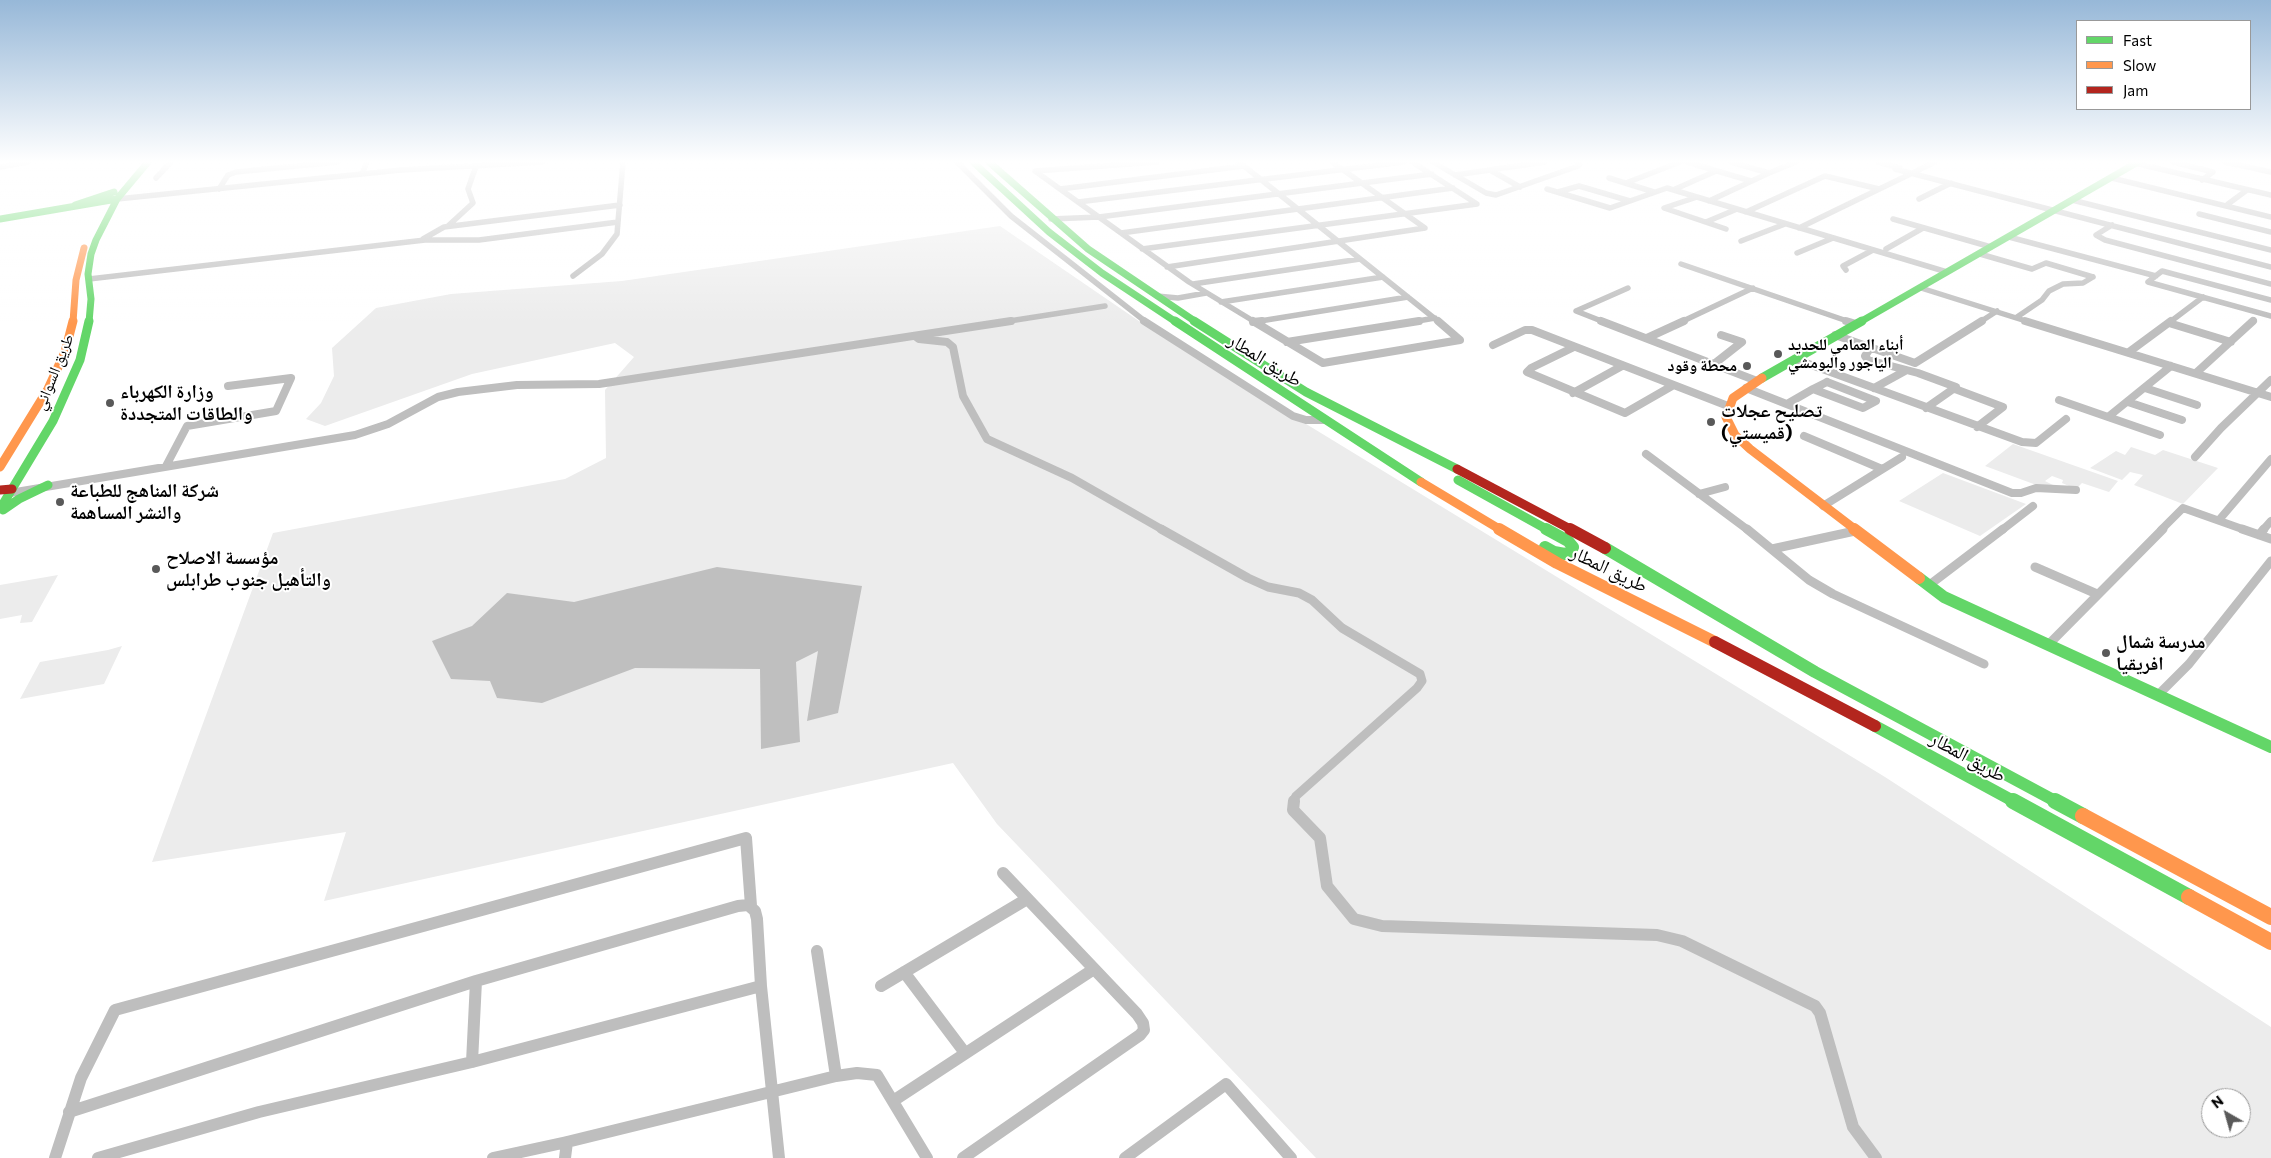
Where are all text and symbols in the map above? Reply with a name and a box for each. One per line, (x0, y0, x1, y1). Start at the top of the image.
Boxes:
legend (2076, 20, 2251, 110)
text: Fast (2123, 31, 2152, 49)
text: Slow (2123, 56, 2156, 74)
text: Jam (2123, 81, 2148, 99)
street label: طريق المطار (1224, 328, 1306, 392)
street label: طريق السواني (30, 331, 78, 413)
place label: أبناء العمامي للحديد الياجور والبومشي (1788, 335, 1903, 373)
marker: أبناء العمامي للحديد الياجور والبومشي (1772, 348, 1784, 360)
place label: محطة وقود (1668, 356, 1737, 376)
marker: محطة وقود (1741, 360, 1753, 372)
place label: وزارة الكهرباء والطاقات المتجددة (120, 381, 253, 425)
marker: وزارة الكهرباء والطاقات المتجددة (104, 397, 116, 409)
place label: تصليح عجلات (قميستي) (1721, 400, 1822, 444)
marker: تصليح عجلات (قميستي) (1705, 416, 1717, 428)
place label: شركة المناهج للطباعة والنشر المساهمة (70, 480, 219, 524)
marker: شركة المناهج للطباعة والنشر المساهمة (54, 496, 66, 508)
street label: طريق المطار (1567, 541, 1651, 597)
place label: مؤسسة الاصلاح والتأهيل جنوب طرابلس (166, 547, 331, 591)
marker: مؤسسة الاصلاح والتأهيل جنوب طرابلس (150, 563, 162, 575)
place label: مدرسة شمال افريقيا (2116, 631, 2205, 675)
marker: مدرسة شمال افريقيا (2100, 647, 2112, 659)
street label: طريق المطار (1926, 727, 2010, 787)
north arrow (2201, 1088, 2251, 1138)
text: N (2208, 1092, 2226, 1112)

